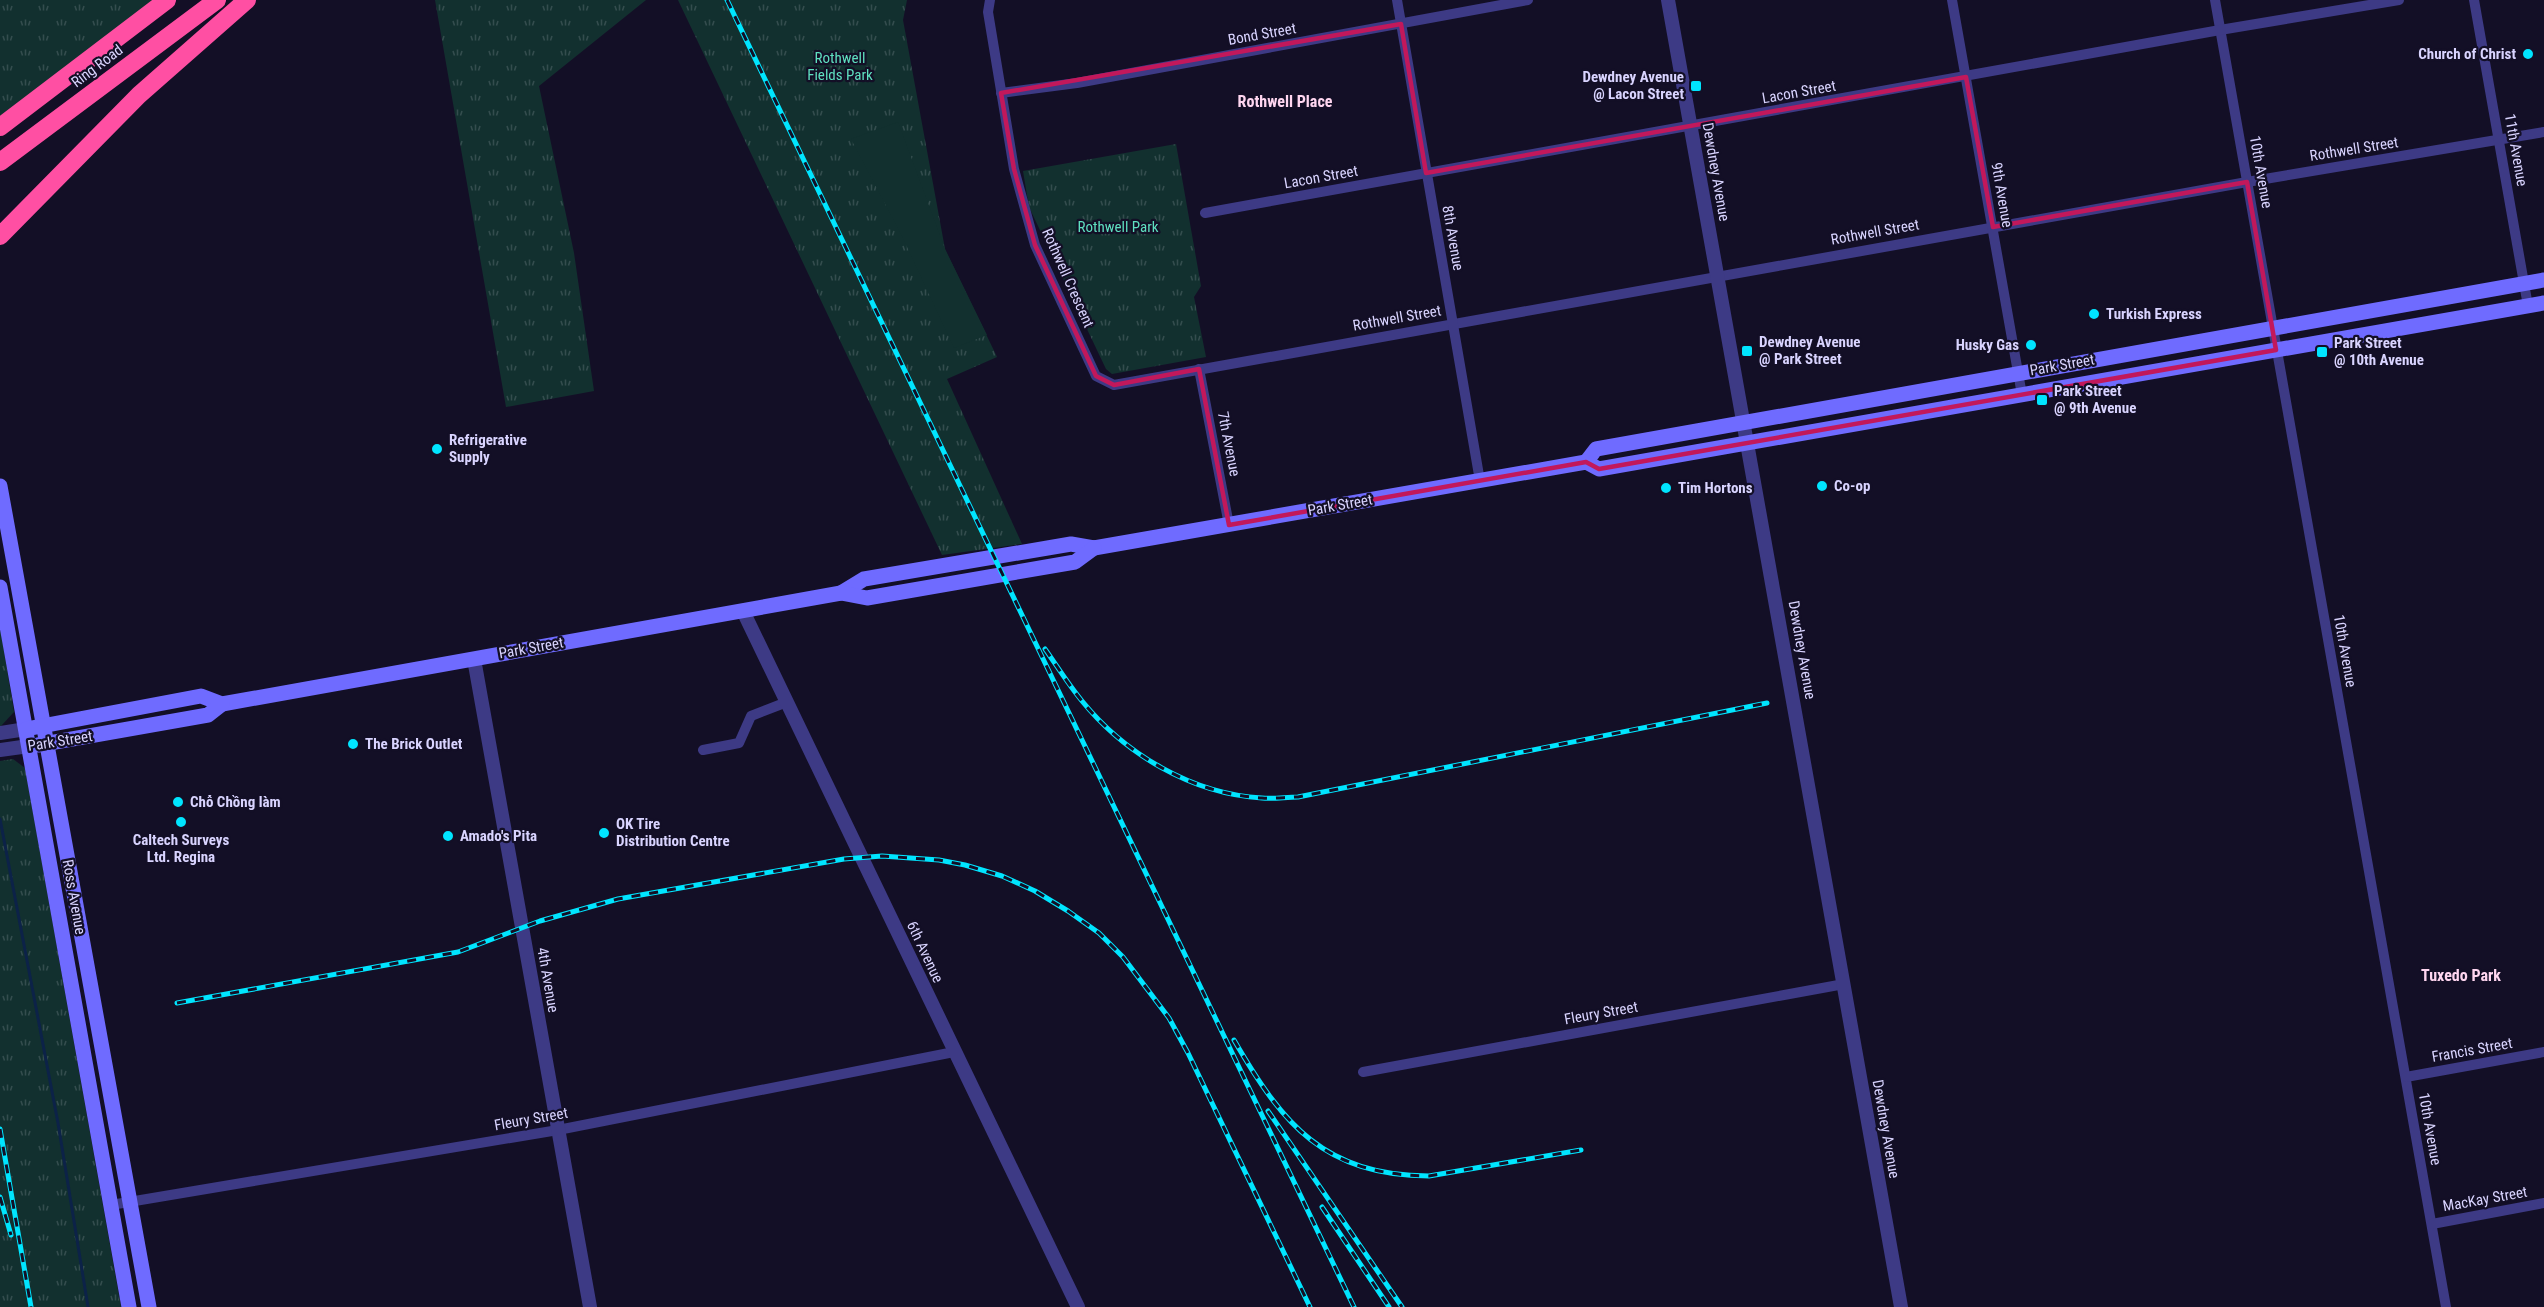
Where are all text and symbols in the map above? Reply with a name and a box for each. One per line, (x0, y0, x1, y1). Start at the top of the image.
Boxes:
street label: Bond Street (1226, 19, 1298, 49)
street label: Ring Road (68, 41, 126, 91)
place label: Church of Christ (2418, 45, 2516, 63)
marker: Church of Christ (2521, 47, 2535, 61)
park label: Rothwell Fields Park (807, 49, 873, 84)
place label: Dewdney Avenue @ Lacon Street (1582, 68, 1684, 103)
street label: Lacon Street (1761, 77, 1837, 107)
marker: Dewdney Avenue @ Lacon Street (1689, 79, 1703, 93)
district label: Rothwell Place (1238, 92, 1333, 111)
street label: 11th Avenue (2501, 112, 2531, 188)
street label: Dewdney Avenue (1698, 121, 1734, 223)
street label: Rothwell Street (2308, 133, 2400, 165)
street label: 10th Avenue (2246, 134, 2276, 210)
street label: 9th Avenue (1987, 161, 2017, 229)
street label: Lacon Street (1283, 162, 1359, 192)
street label: 8th Avenue (1438, 204, 1468, 272)
street label: Rothwell Street (1829, 215, 1921, 249)
park label: Rothwell Park (1077, 218, 1159, 236)
street label: Rothwell Crescent (1038, 226, 1098, 330)
street label: Rothwell Street (1351, 301, 1443, 335)
place label: Turkish Express (2106, 305, 2202, 323)
marker: Turkish Express (2087, 307, 2101, 321)
place label: Dewdney Avenue @ Park Street (1759, 333, 1861, 368)
place label: Park Street @ 10th Avenue (2334, 334, 2424, 369)
place label: Husky Gas (1956, 336, 2019, 354)
marker: Husky Gas (2024, 338, 2038, 352)
marker: Dewdney Avenue @ Park Street (1740, 344, 1754, 358)
marker: Park Street @ 10th Avenue (2315, 345, 2329, 359)
street label: Park Street (2028, 350, 2096, 380)
place label: Park Street @ 9th Avenue (2054, 382, 2136, 417)
marker: Park Street @ 9th Avenue (2035, 393, 2049, 407)
street label: 7th Avenue (1214, 410, 1244, 478)
place label: Refrigerative Supply (449, 431, 527, 466)
marker: Refrigerative Supply (430, 442, 444, 456)
place label: Co-op (1834, 477, 1870, 495)
place label: Tim Hortons (1678, 479, 1753, 497)
marker: Co-op (1815, 479, 1829, 493)
marker: Tim Hortons (1659, 481, 1673, 495)
street label: Park Street (1306, 490, 1374, 520)
street label: Dewdney Avenue (1784, 599, 1820, 701)
street label: 10th Avenue (2330, 613, 2360, 689)
street label: Park Street (497, 633, 565, 663)
street label: Park Street (26, 727, 94, 755)
place label: The Brick Outlet (365, 735, 463, 753)
marker: The Brick Outlet (346, 737, 360, 751)
place label: Chỗ Chồng làm (190, 793, 281, 811)
marker: Chỗ Chồng làm (171, 795, 185, 809)
marker: Caltech Surveys Ltd. Regina (174, 815, 188, 829)
place label: OK Tire Distribution Centre (616, 815, 730, 850)
marker: OK Tire Distribution Centre (597, 826, 611, 840)
place label: Amado's Pita (460, 827, 537, 845)
marker: Amado's Pita (441, 829, 455, 843)
place label: Caltech Surveys Ltd. Regina (133, 831, 230, 866)
street label: Ross Avenue (59, 858, 89, 936)
street label: 6th Avenue (903, 918, 947, 986)
street label: 4th Avenue (533, 946, 563, 1014)
district label: Tuxedo Park (2421, 966, 2501, 985)
street label: Fleury Street (1563, 998, 1639, 1028)
street label: Francis Street (2430, 1034, 2514, 1066)
street label: Dewdney Avenue (1868, 1078, 1904, 1180)
street label: 10th Avenue (2415, 1091, 2445, 1167)
street label: Fleury Street (493, 1104, 569, 1134)
street label: MacKay Street (2441, 1183, 2529, 1215)

